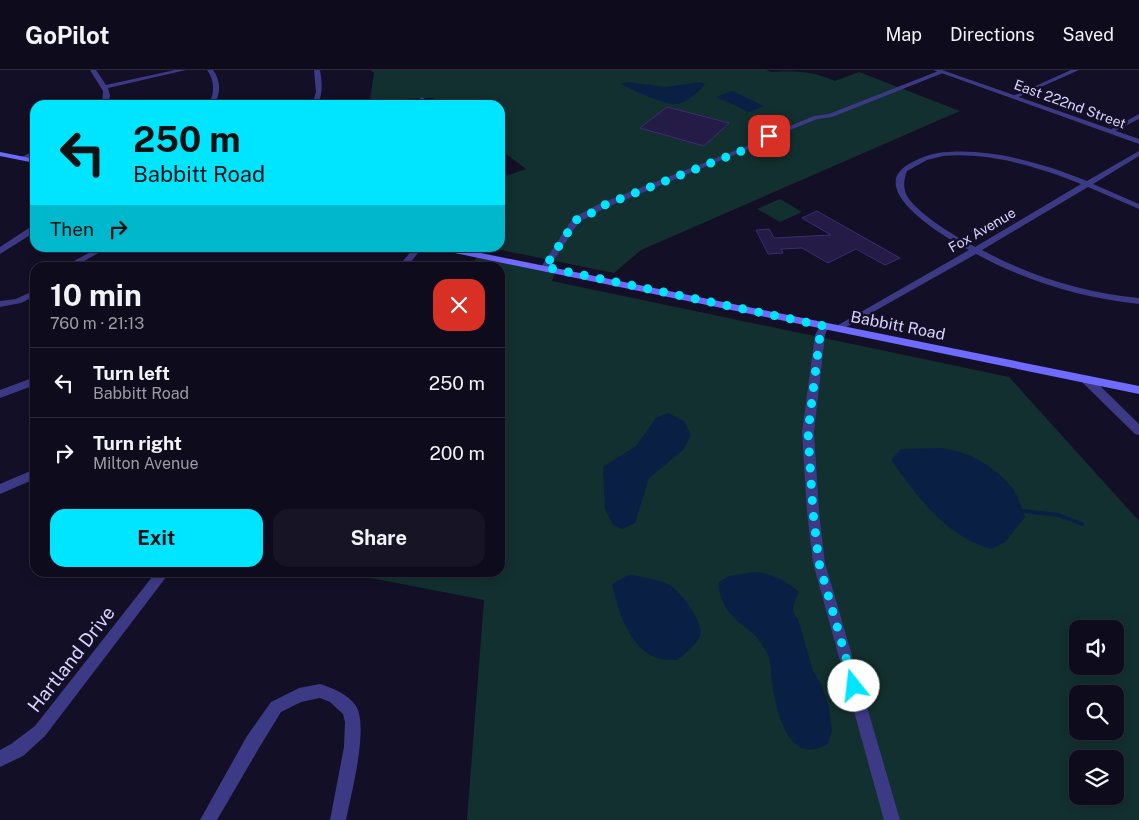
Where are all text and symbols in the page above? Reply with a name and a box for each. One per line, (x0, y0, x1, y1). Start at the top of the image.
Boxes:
text: GoPilot (25, 21, 109, 49)
text: Map (885, 24, 922, 45)
text: Directions (950, 24, 1035, 45)
text: Saved (1063, 24, 1114, 45)
street label: East 222nd Street (1012, 76, 1128, 132)
pin (748, 115, 790, 157)
text: 250 m (133, 119, 241, 160)
icon: left (50, 120, 115, 185)
icon: arrive (755, 122, 783, 150)
text: Babbitt Road (133, 161, 265, 187)
street label: Fox Avenue (946, 204, 1018, 256)
icon: right (104, 215, 132, 243)
text: Then (50, 218, 94, 240)
text: 10 min (50, 277, 142, 313)
button: close (433, 279, 485, 331)
street label: Babbitt Road (849, 307, 947, 344)
text: 760 m · 21:13 (50, 314, 144, 333)
text: Turn left (93, 362, 170, 384)
icon: left (50, 369, 78, 397)
text: 250 m (429, 372, 485, 394)
text: Babbitt Road (93, 384, 189, 403)
text: Turn right (93, 432, 182, 454)
icon: right (50, 439, 78, 467)
text: 200 m (429, 442, 485, 464)
text: Milton Avenue (93, 454, 199, 473)
button: Exit (50, 509, 263, 567)
button: Share (273, 509, 485, 567)
street label: Hartland Drive (23, 602, 119, 716)
map controls (1069, 620, 1124, 805)
button: sound (1069, 620, 1124, 675)
position arrow (827, 659, 879, 711)
button: search (1069, 685, 1124, 740)
button: layers (1069, 750, 1124, 805)

